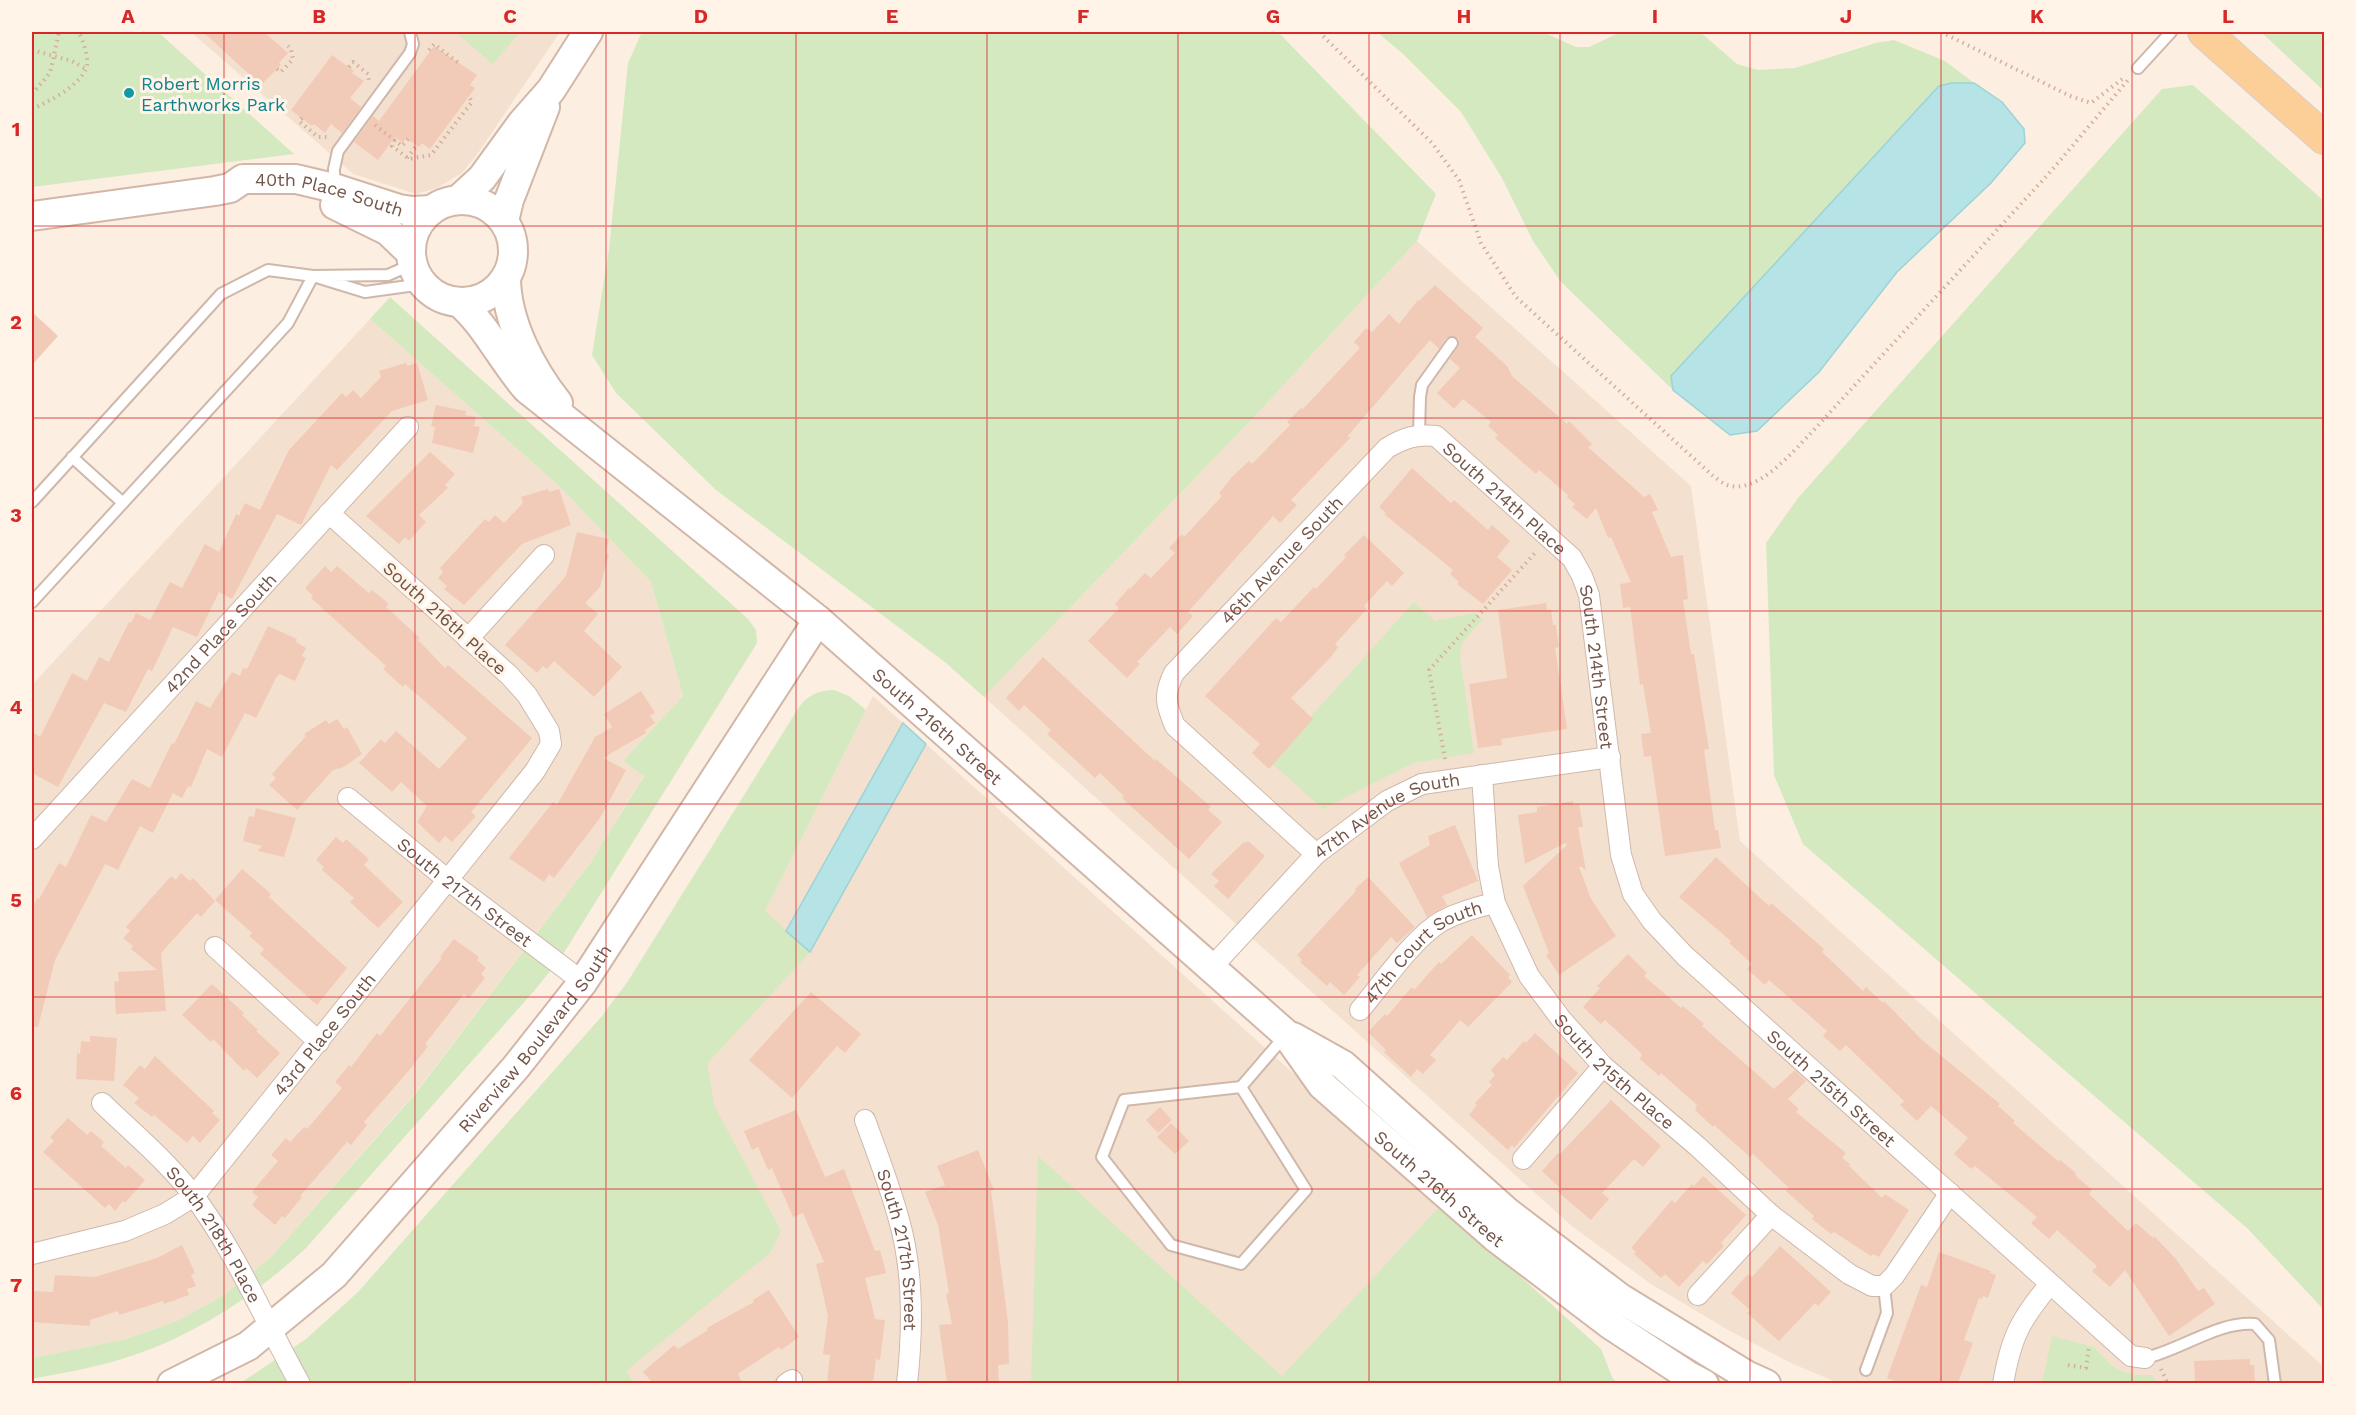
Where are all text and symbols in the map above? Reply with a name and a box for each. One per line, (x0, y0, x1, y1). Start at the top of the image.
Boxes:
text: A (121, 4, 135, 28)
text: B (312, 4, 326, 28)
text: C (503, 4, 517, 28)
text: D (694, 4, 708, 28)
text: E (886, 4, 898, 28)
text: F (1077, 4, 1089, 28)
text: G (1266, 4, 1280, 28)
text: H (1457, 4, 1471, 28)
text: I (1652, 4, 1658, 28)
text: J (1840, 4, 1852, 28)
text: K (2030, 4, 2044, 28)
text: L (2222, 4, 2234, 28)
place label: Robert Morris Earthworks Park (141, 73, 285, 115)
marker: Robert Morris Earthworks Park (122, 86, 136, 100)
text: 1 (12, 117, 20, 141)
street label: 40th Place South (255, 169, 406, 220)
text: 2 (10, 310, 22, 334)
street label: South 214th Place (1439, 437, 1571, 559)
street label: 46th Avenue South (1216, 491, 1347, 628)
text: 3 (10, 503, 22, 527)
street label: South 216th Place (379, 557, 511, 679)
street label: 42nd Place South (160, 568, 280, 697)
street label: South 214th Street (1575, 581, 1618, 751)
street label: South 216th Street (869, 663, 1007, 789)
text: 4 (10, 695, 23, 719)
street label: 47th Avenue South (1309, 768, 1461, 863)
street label: South 217th Street (393, 833, 537, 951)
text: 5 (10, 888, 22, 912)
street label: 47th Court South (1359, 896, 1484, 1007)
street label: Riverview Boulevard South (453, 940, 615, 1136)
street label: 43rd Place South (268, 968, 380, 1100)
street label: South 215th Place (1550, 1009, 1679, 1133)
street label: South 215th Street (1763, 1025, 1901, 1151)
text: 6 (10, 1081, 22, 1105)
street label: South 216th Street (1370, 1126, 1509, 1251)
street label: South 218th Place (163, 1161, 266, 1306)
street label: South 217th Street (873, 1166, 922, 1331)
text: 7 (10, 1273, 22, 1297)

